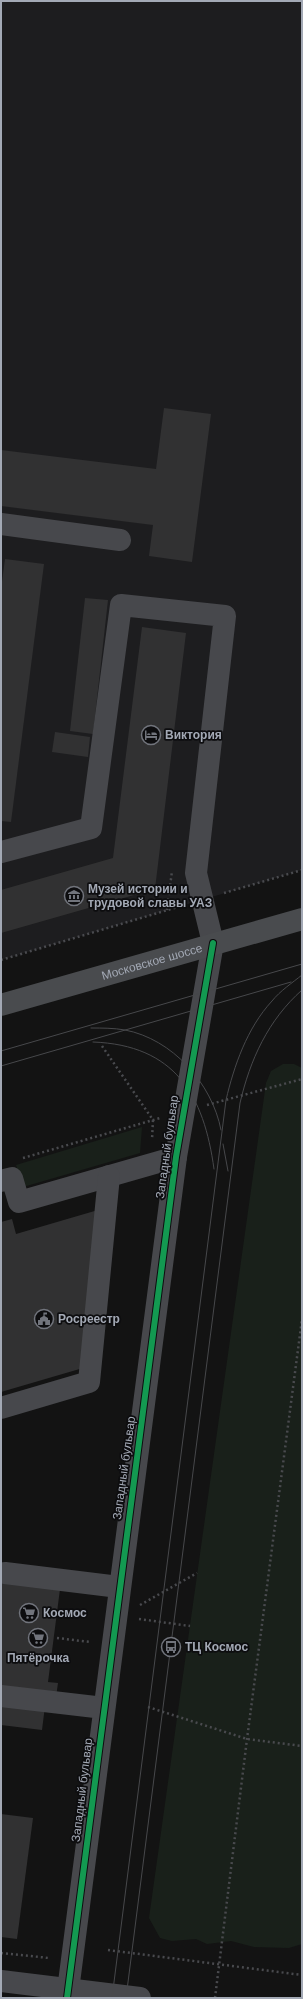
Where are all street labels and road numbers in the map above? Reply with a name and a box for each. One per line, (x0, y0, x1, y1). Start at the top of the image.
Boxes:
street label: Московское шоссе (100, 941, 204, 983)
street label: Западный бульвар (153, 1094, 181, 1200)
street label: Западный бульвар (110, 1415, 138, 1521)
street label: Западный бульвар (69, 1737, 95, 1843)

